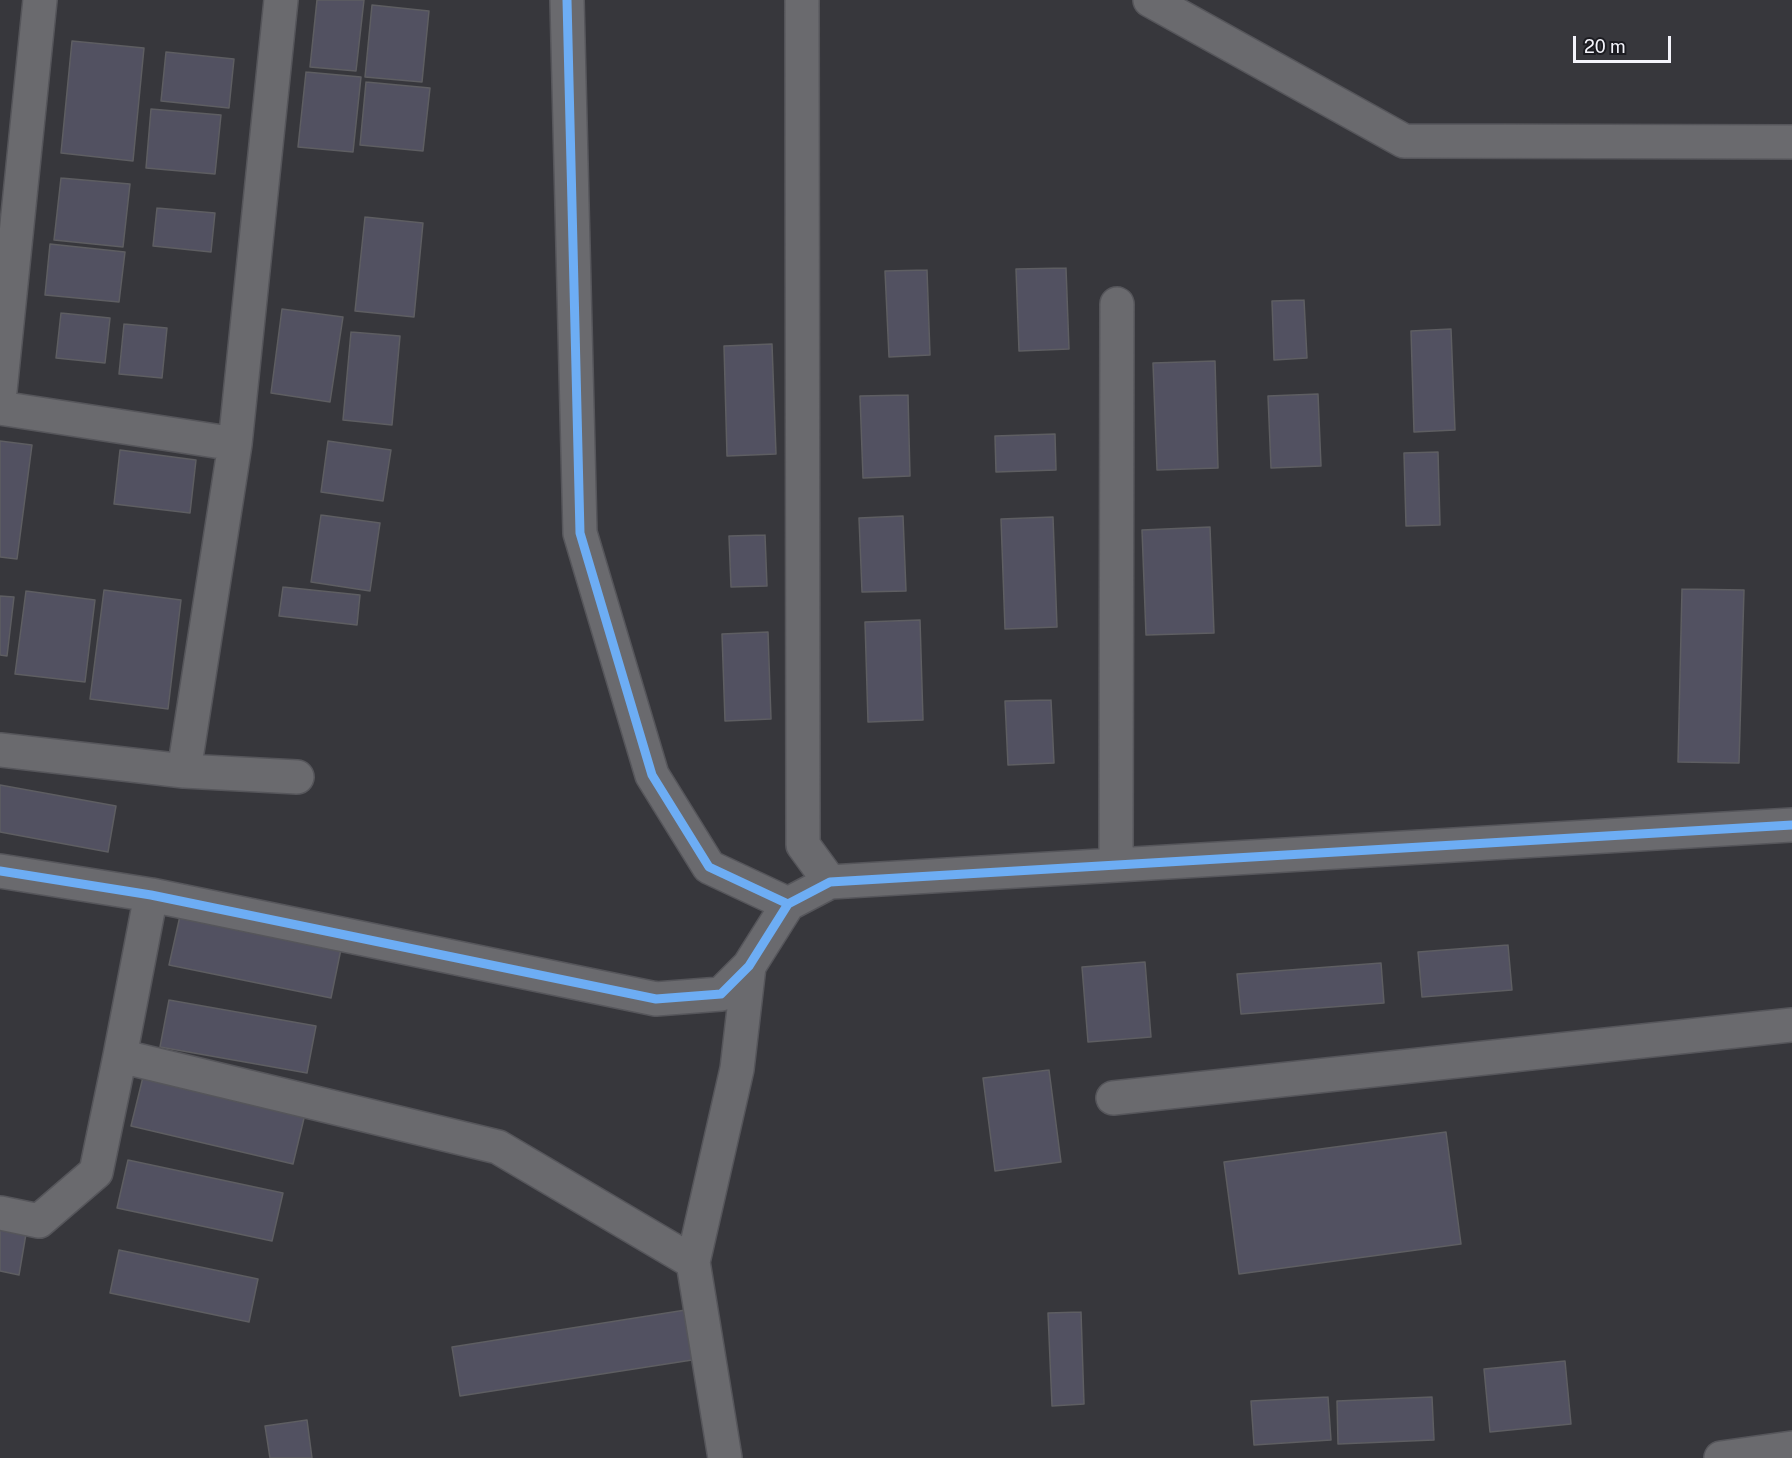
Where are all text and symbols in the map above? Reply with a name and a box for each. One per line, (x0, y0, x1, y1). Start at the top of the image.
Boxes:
scale bar (1576, 24, 1674, 62)
text: 20 m (1584, 36, 1626, 57)

